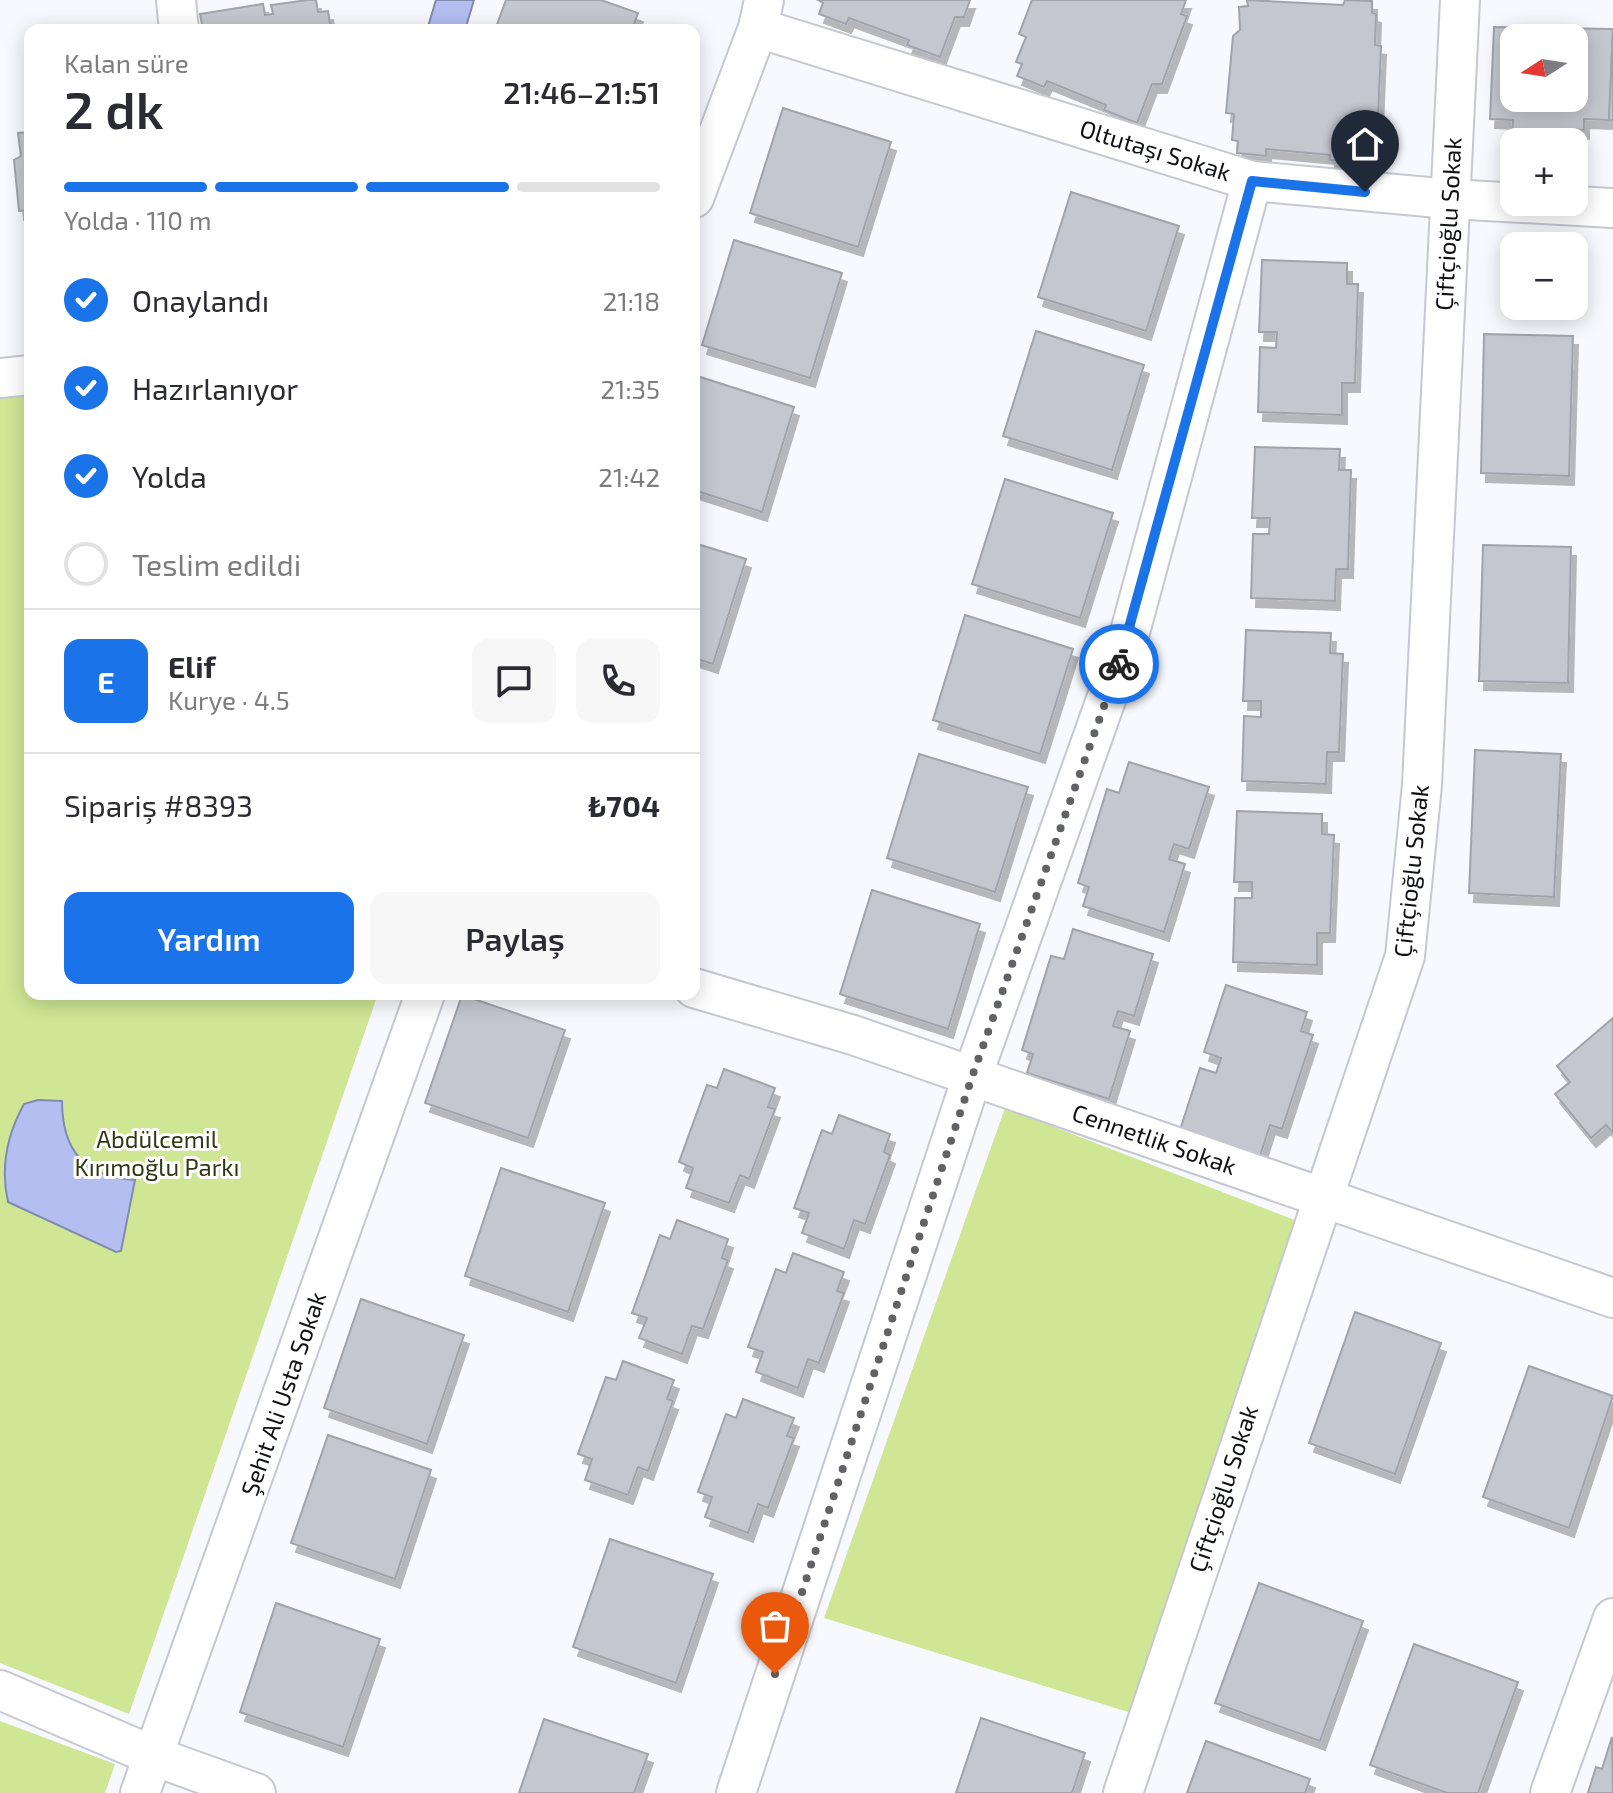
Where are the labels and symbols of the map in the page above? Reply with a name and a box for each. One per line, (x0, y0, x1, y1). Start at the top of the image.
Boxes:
north arrow (1500, 24, 1588, 112)
pin (1331, 110, 1399, 192)
street label: Oltutaşı Sokak (1076, 113, 1234, 187)
street label: Çiftçioğlu Sokak (1428, 137, 1468, 311)
courier (1079, 624, 1159, 704)
street label: Çiftçioğlu Sokak (1387, 783, 1435, 959)
street label: Cennetlik Sokak (1069, 1097, 1240, 1180)
park label: Abdülcemil Kırımoğlu Parkı (74, 1124, 240, 1181)
street label: Şehit Ali Usta Sokak (234, 1288, 332, 1500)
street label: Çiftçioğlu Sokak (1182, 1402, 1264, 1576)
pin (741, 1592, 809, 1674)

